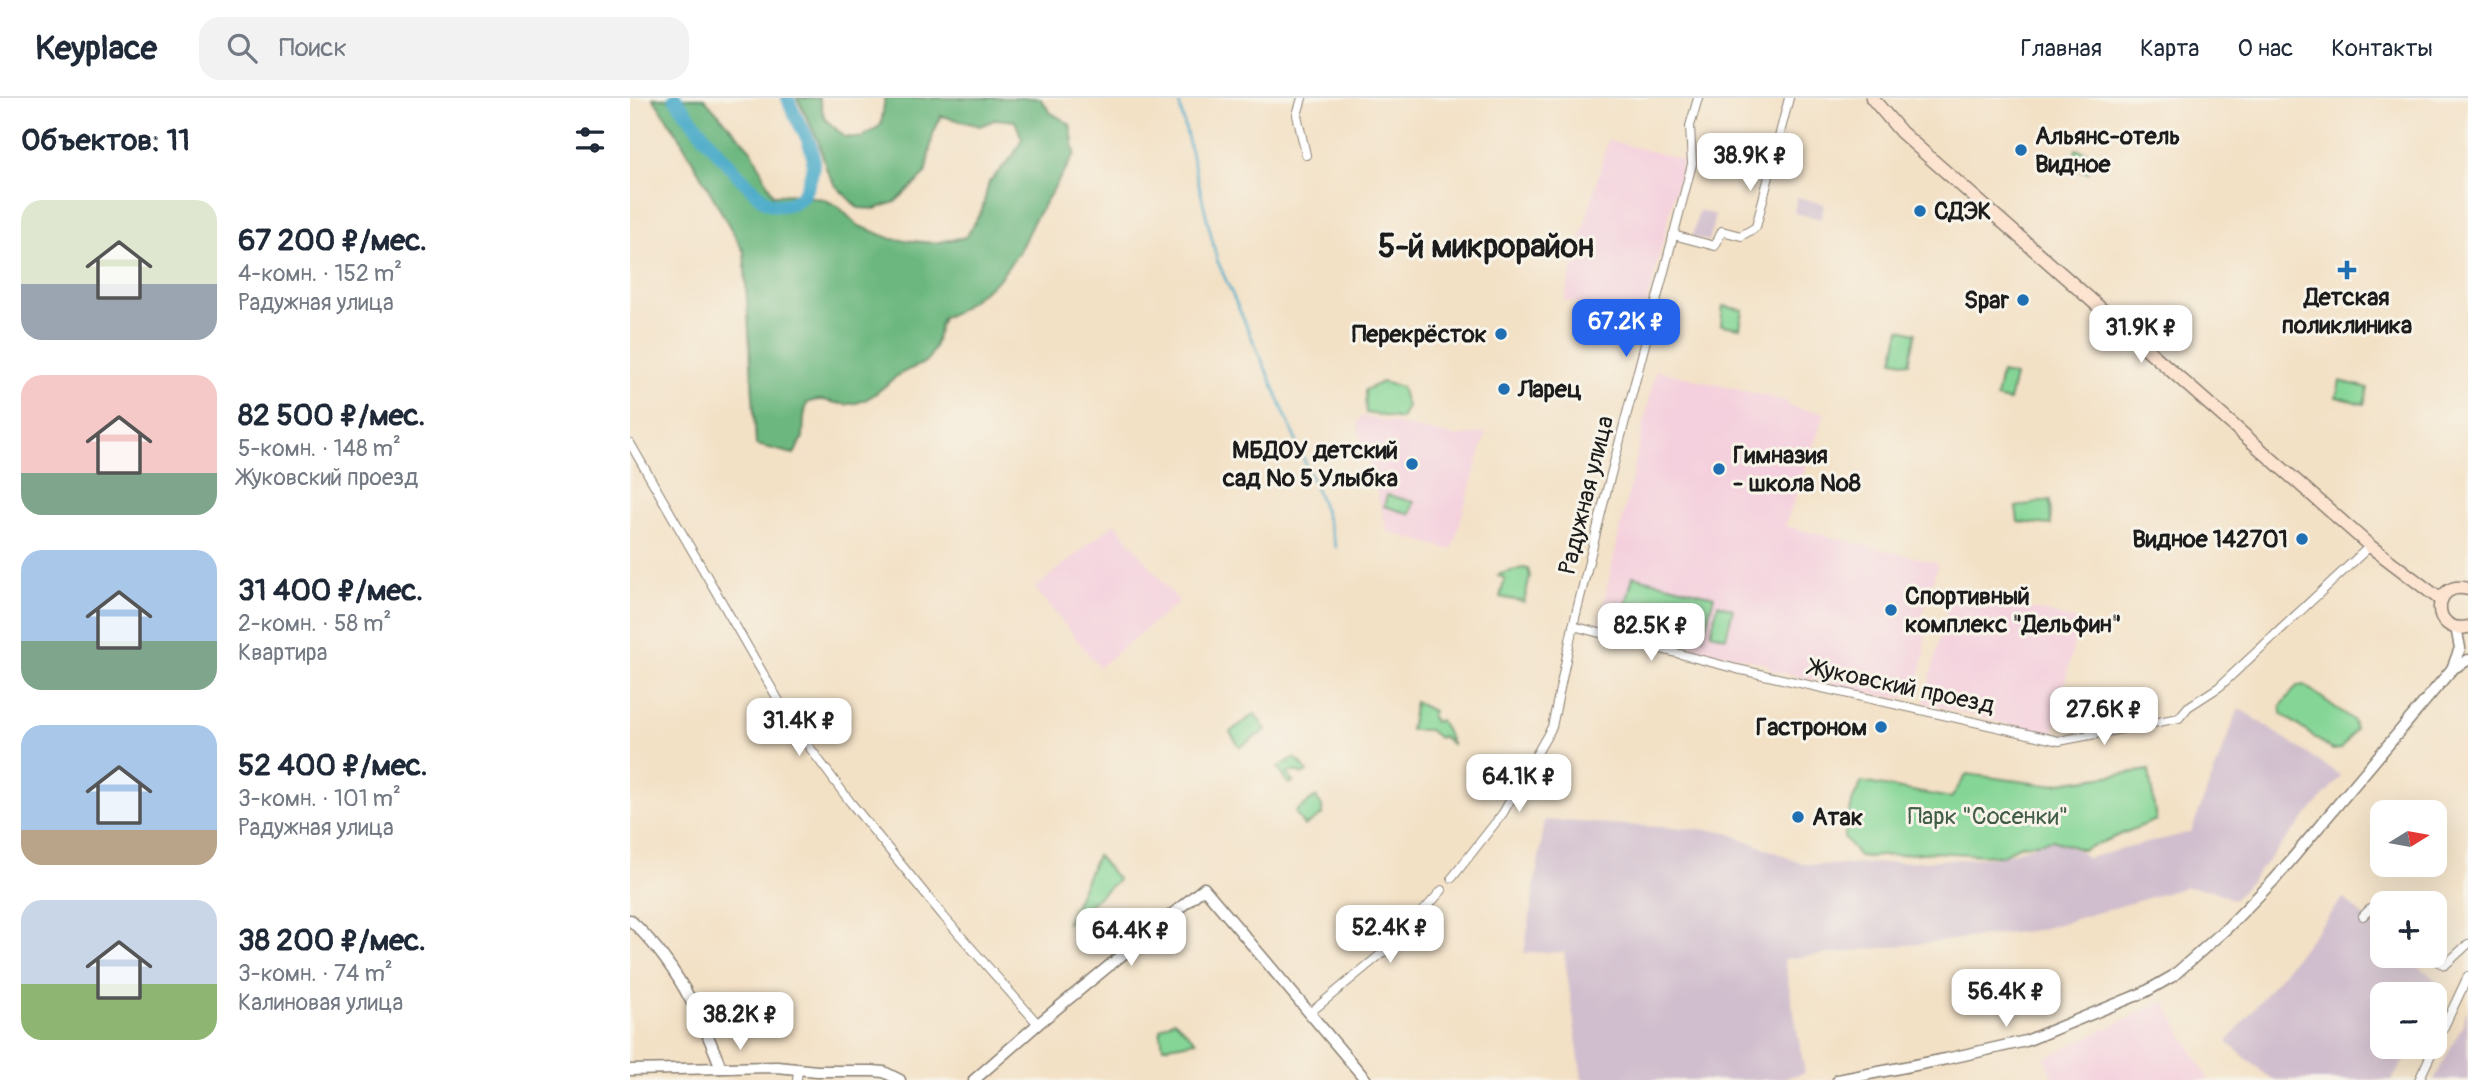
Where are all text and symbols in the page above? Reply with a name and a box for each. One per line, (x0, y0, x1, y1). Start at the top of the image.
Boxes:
search box (199, 17, 689, 80)
text: Keyplace (35, 28, 157, 69)
icon: search (223, 29, 261, 67)
text: Поиск (279, 32, 347, 64)
text: Главная (2021, 34, 2102, 63)
text: Карта (2140, 34, 2200, 63)
text: О нас (2238, 34, 2293, 63)
text: Контакты (2331, 34, 2433, 63)
icon: filters (571, 121, 609, 159)
text: Объектов: 11 (21, 122, 190, 159)
place label: Альянс-отель Видное (2035, 122, 2180, 179)
pin: 38.9K ₽ (1685, 134, 1815, 193)
text: 38.9K ₽ (1713, 141, 1787, 170)
marker: Альянс-отель Видное (2013, 142, 2029, 158)
place label: СДЭК (1934, 197, 1991, 226)
marker: СДЭК (1912, 203, 1928, 219)
text: 67 200 ₽/мес. (238, 222, 427, 259)
district label: 5-й микрорайон (1378, 227, 1594, 267)
icon: home (77, 228, 161, 312)
text: 4-комн. · 152 m² (238, 259, 402, 288)
marker: Детская поликлиника (2337, 260, 2357, 280)
place label: Детская поликлиника (2282, 283, 2412, 340)
place label: Spar (1964, 286, 2009, 315)
text: Радужная улица (238, 288, 394, 317)
marker: Spar (2015, 292, 2031, 308)
pin: 67.2K ₽ (1561, 300, 1691, 359)
pin: 31.9K ₽ (2076, 306, 2206, 365)
text: 67.2K ₽ (1588, 307, 1664, 336)
text: 31.9K ₽ (2105, 313, 2177, 342)
place label: Перекрёсток (1352, 320, 1487, 349)
marker: Перекрёсток (1493, 326, 1509, 342)
place label: Ларец (1517, 375, 1582, 404)
marker: Ларец (1496, 381, 1512, 397)
text: 82 500 ₽/мес. (238, 397, 425, 434)
icon: home (77, 403, 161, 487)
street label: Радужная улица (1553, 413, 1620, 577)
text: 5-комн. · 148 m² (238, 434, 401, 463)
place label: МБДОУ детский сад № 5 Улыбка (1222, 436, 1398, 493)
place label: Гимназия - школа №8 (1733, 441, 1861, 498)
marker: МБДОУ детский сад № 5 Улыбка (1404, 456, 1420, 472)
marker: Гимназия - школа №8 (1711, 461, 1727, 477)
text: Жуковский проезд (238, 463, 418, 492)
place label: Видное 142701 (2132, 525, 2288, 554)
marker: Видное 142701 (2294, 531, 2310, 547)
text: 31 400 ₽/мес. (238, 572, 423, 609)
icon: home (77, 578, 161, 662)
place label: Спортивный комплекс "Дельфин" (1905, 582, 2122, 639)
marker: Спортивный комплекс "Дельфин" (1883, 602, 1899, 618)
pin: 82.5K ₽ (1586, 603, 1716, 663)
text: 2-комн. · 58 m² (238, 609, 391, 638)
text: 82.5K ₽ (1614, 611, 1688, 640)
text: Квартира (238, 638, 327, 667)
street label: Жуковский проезд (1803, 652, 1997, 720)
pin: 27.6K ₽ (2039, 688, 2169, 747)
text: 27.6K ₽ (2066, 695, 2142, 724)
pin: 31.4K ₽ (734, 698, 864, 758)
text: 31.4K ₽ (763, 706, 835, 735)
place label: Гастроном (1756, 713, 1867, 742)
marker: Гастроном (1873, 719, 1889, 735)
text: 52 400 ₽/мес. (238, 747, 428, 784)
icon: home (77, 753, 161, 837)
pin: 64.1K ₽ (1454, 754, 1584, 814)
text: 64.1K ₽ (1482, 762, 1556, 791)
text: 3-комн. · 101 m² (238, 784, 401, 813)
north arrow (2370, 800, 2446, 877)
map controls (2370, 800, 2447, 1059)
park label: Парк "Сосенки" (1908, 802, 2068, 831)
place label: Атак (1812, 803, 1863, 832)
marker: Атак (1790, 809, 1806, 825)
text: Радужная улица (238, 813, 394, 842)
button: + (2370, 891, 2447, 968)
pin: 52.4K ₽ (1325, 906, 1455, 965)
pin: 64.4K ₽ (1066, 908, 1196, 968)
text: 52.4K ₽ (1352, 913, 1428, 942)
text: 64.4K ₽ (1092, 916, 1170, 945)
text: 38 200 ₽/мес. (238, 922, 426, 959)
icon: home (77, 928, 161, 1012)
text: 3-комн. · 74 m² (238, 959, 393, 988)
pin: 56.4K ₽ (1941, 970, 2071, 1029)
text: 56.4K ₽ (1968, 977, 2044, 1006)
button: − (2370, 982, 2447, 1059)
text: Калиновая улица (238, 988, 403, 1017)
pin: 38.2K ₽ (675, 992, 805, 1052)
text: 38.2K ₽ (703, 1000, 777, 1029)

